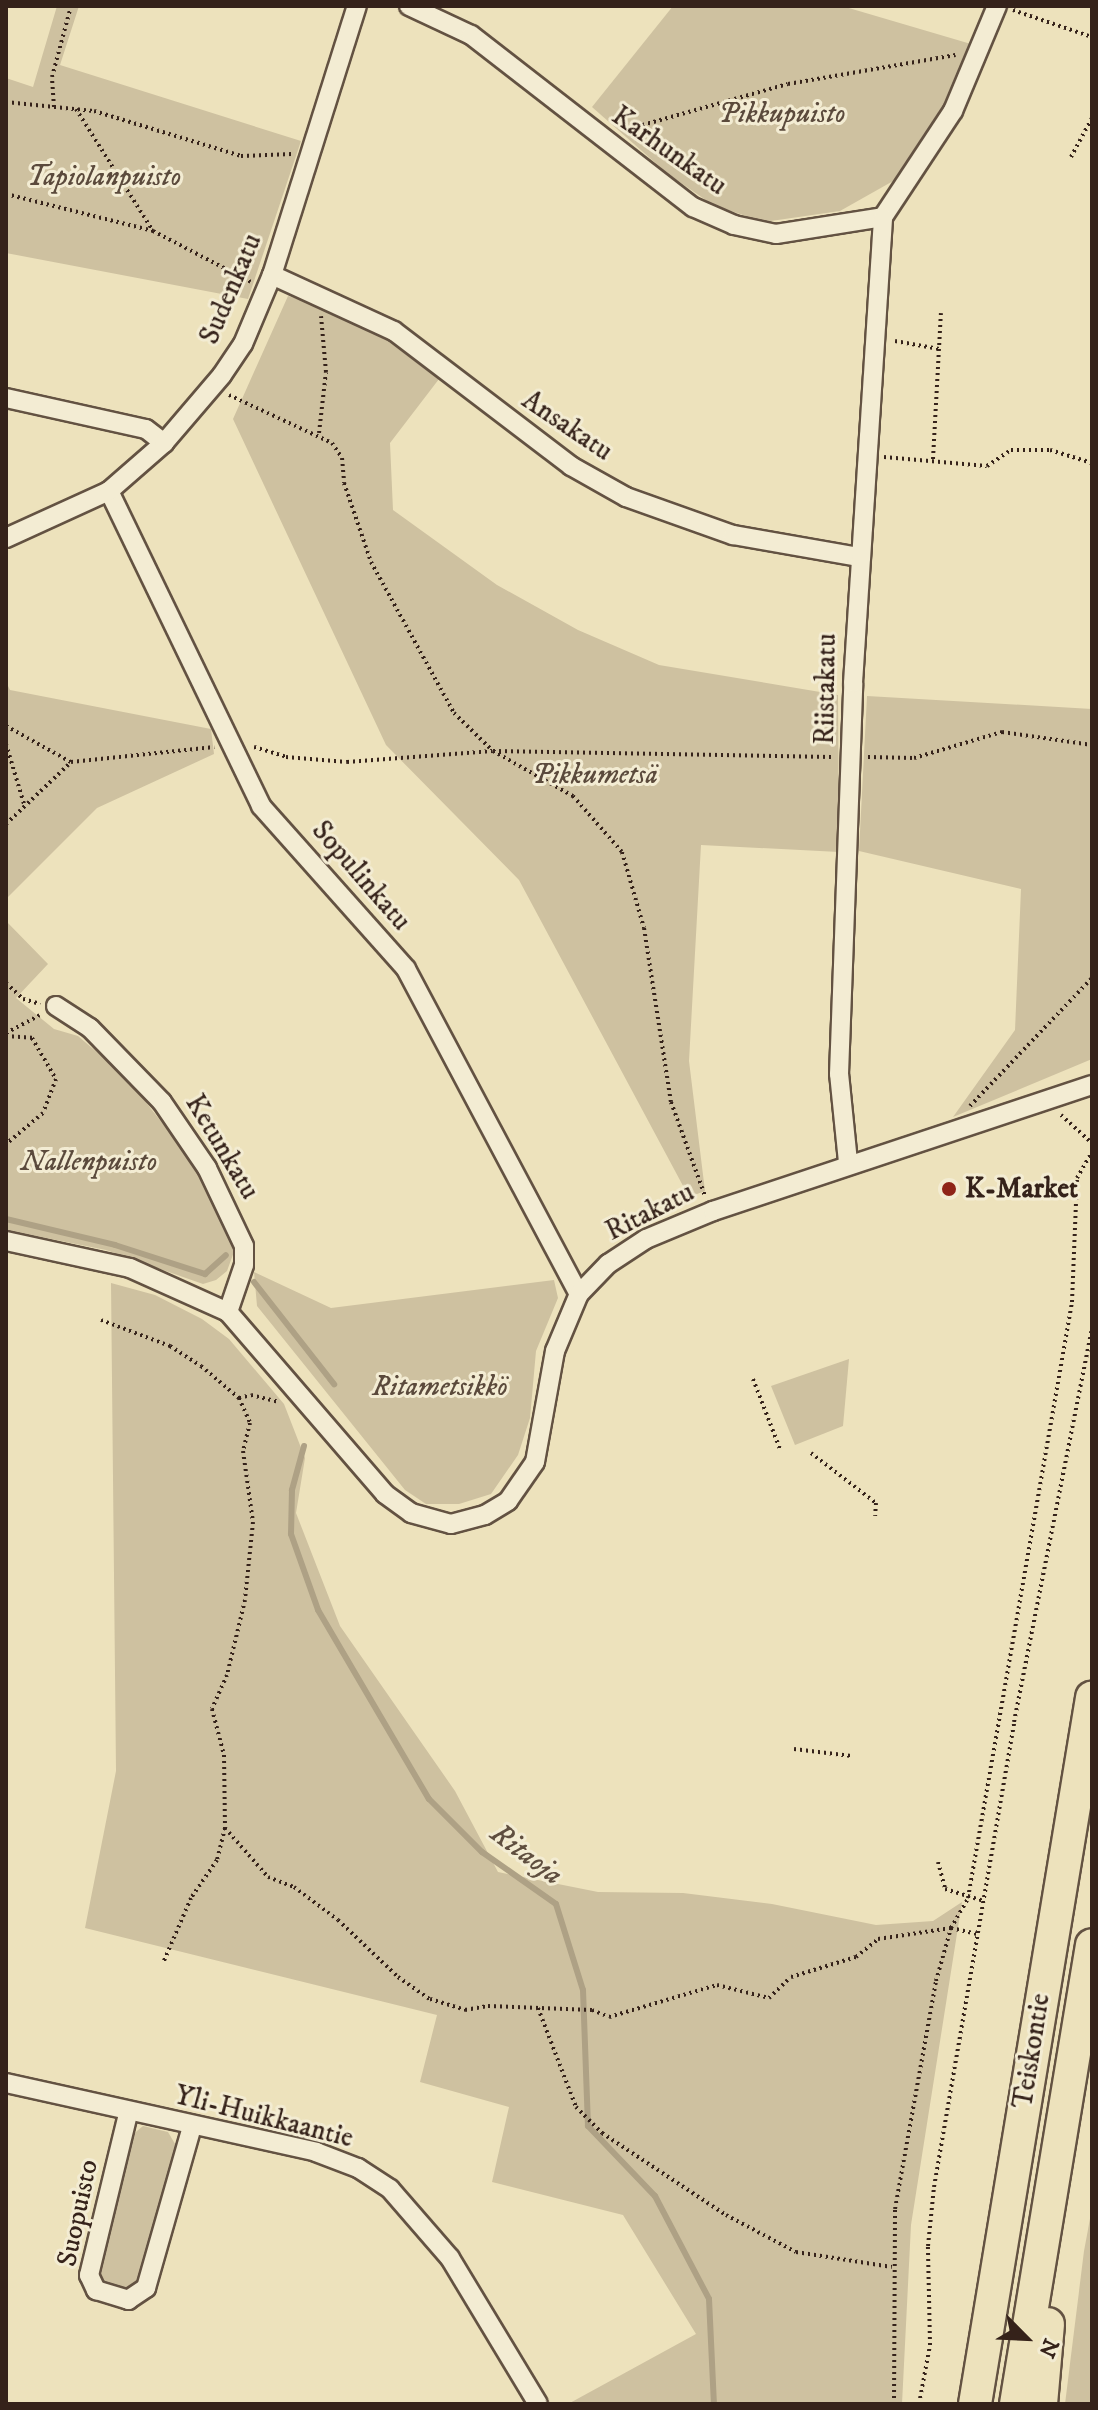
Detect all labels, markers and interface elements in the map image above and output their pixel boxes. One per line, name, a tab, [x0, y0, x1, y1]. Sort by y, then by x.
park label: Pikkupuisto	[719, 97, 845, 131]
street label: Karhunkatu	[605, 99, 733, 203]
park label: Tapiolanpuisto	[27, 160, 181, 194]
street label: Sudenkatu	[193, 229, 269, 349]
street label: Ansakatu	[515, 384, 619, 468]
street label: Riistakatu	[808, 633, 844, 745]
park label: Pikkumetsä	[532, 758, 658, 792]
street label: Sopulinkatu	[304, 814, 418, 938]
street label: Ketunkatu	[178, 1088, 266, 1206]
park label: Nallenpuisto	[21, 1145, 157, 1179]
place label: K-Market	[965, 1172, 1078, 1206]
street label: Ritakatu	[600, 1175, 700, 1249]
marker: K-Market	[940, 1180, 958, 1198]
park label: Ritametsikkö	[372, 1370, 508, 1404]
water label: Ritaoja	[483, 1816, 569, 1894]
street label: Teiskontie	[1006, 1991, 1058, 2111]
street label: Yli-Huikkaantie	[171, 2079, 357, 2155]
street label: Suopuisto	[50, 2156, 106, 2270]
north arrow	[986, 2298, 1066, 2378]
text: N	[1032, 2334, 1064, 2362]

